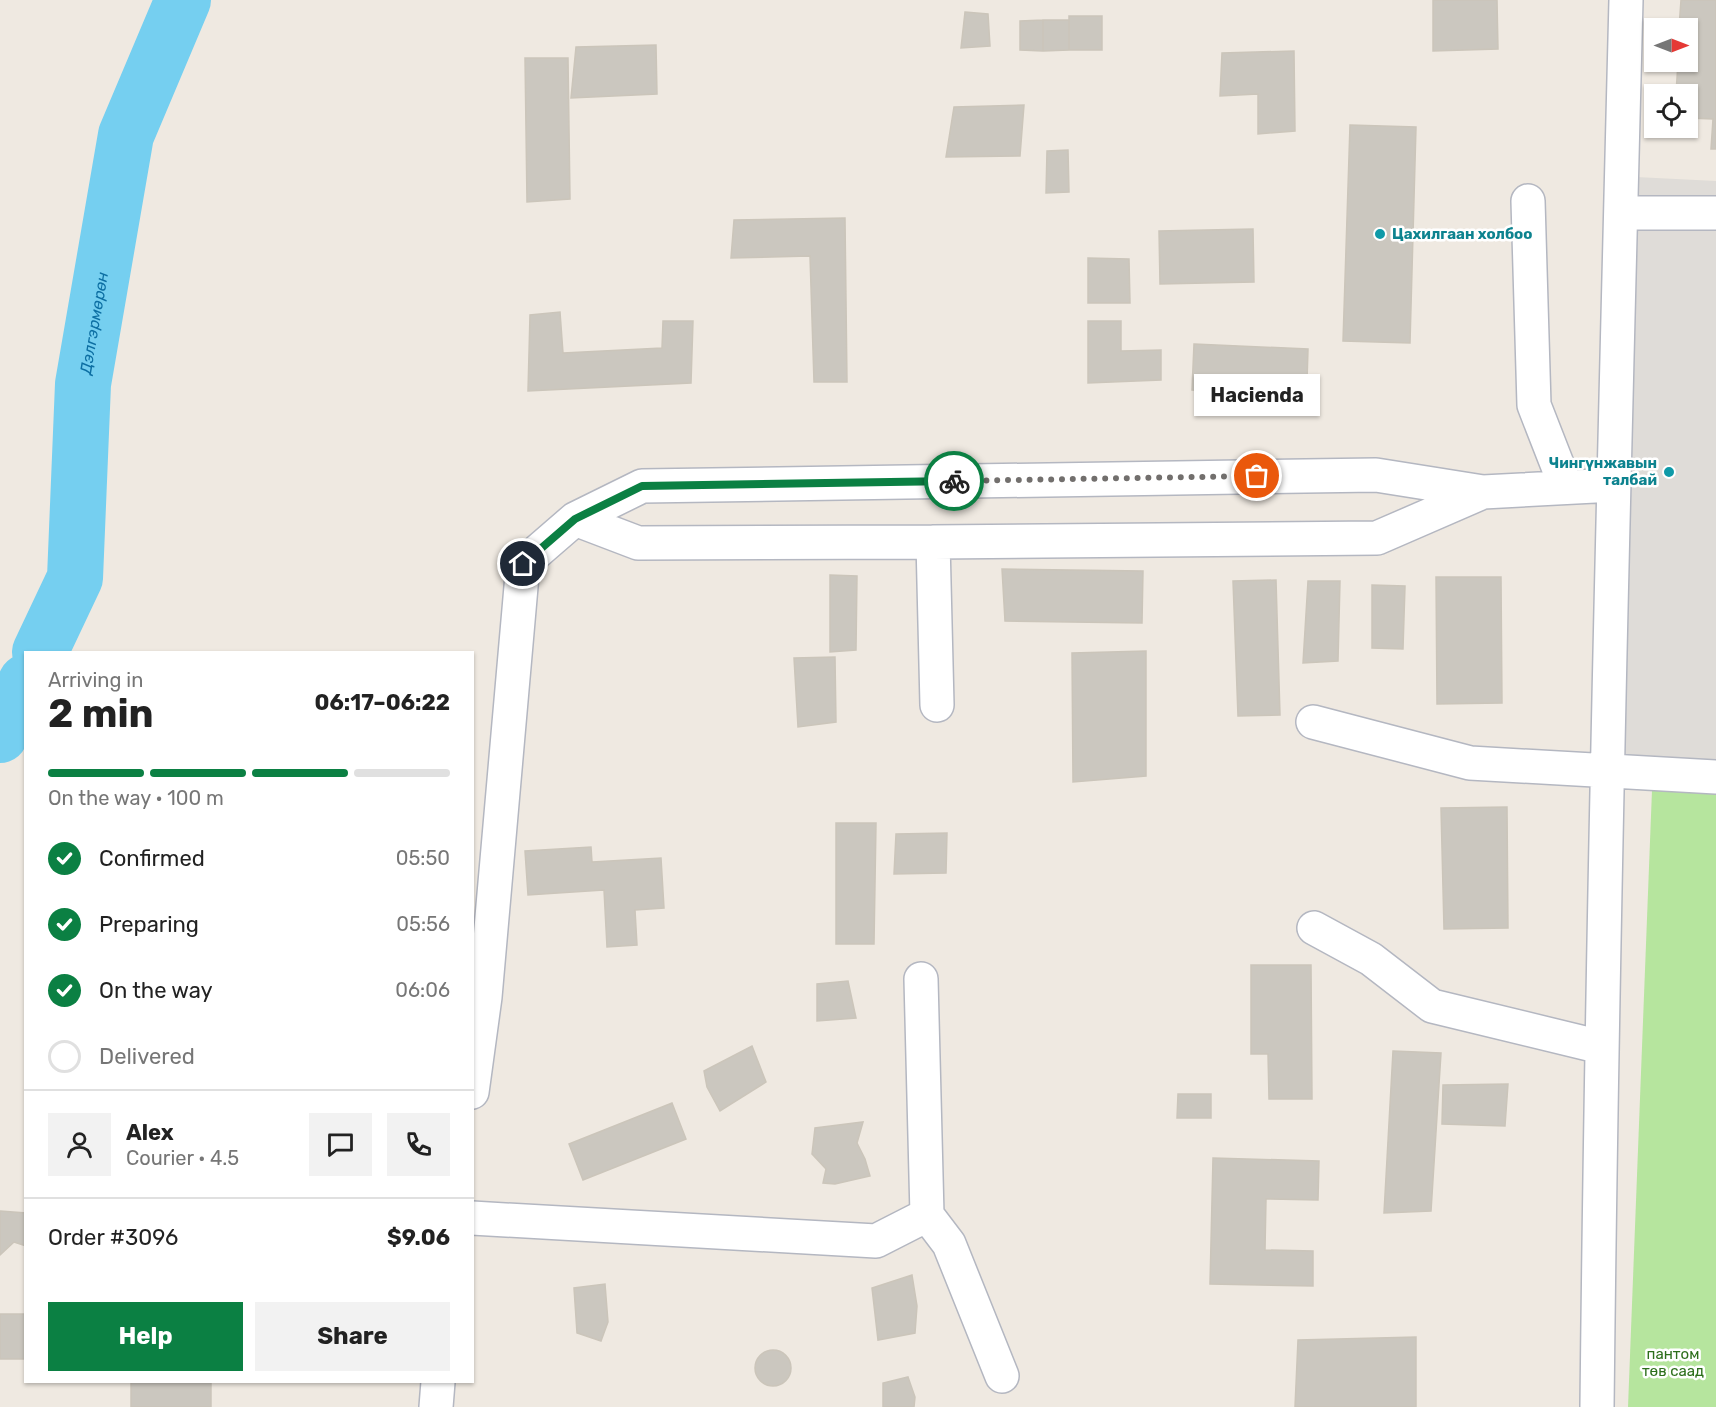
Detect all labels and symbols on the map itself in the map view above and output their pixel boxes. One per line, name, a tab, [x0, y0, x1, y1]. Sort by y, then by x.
north arrow	[1644, 18, 1698, 72]
place label: Цахилгаан холбоо	[1392, 225, 1532, 243]
marker: Цахилгаан холбоо	[1373, 227, 1387, 241]
water label: Дэлгэрмөрөн	[76, 270, 112, 378]
callout: Hacienda	[1194, 374, 1320, 416]
pin	[1231, 450, 1282, 501]
courier	[924, 451, 984, 511]
place label: Чингүнжавын талбай	[1549, 454, 1657, 489]
marker: Чингүнжавын талбай	[1662, 465, 1676, 479]
pin	[497, 538, 548, 589]
park label: пантом төв саад	[1642, 1345, 1704, 1380]

